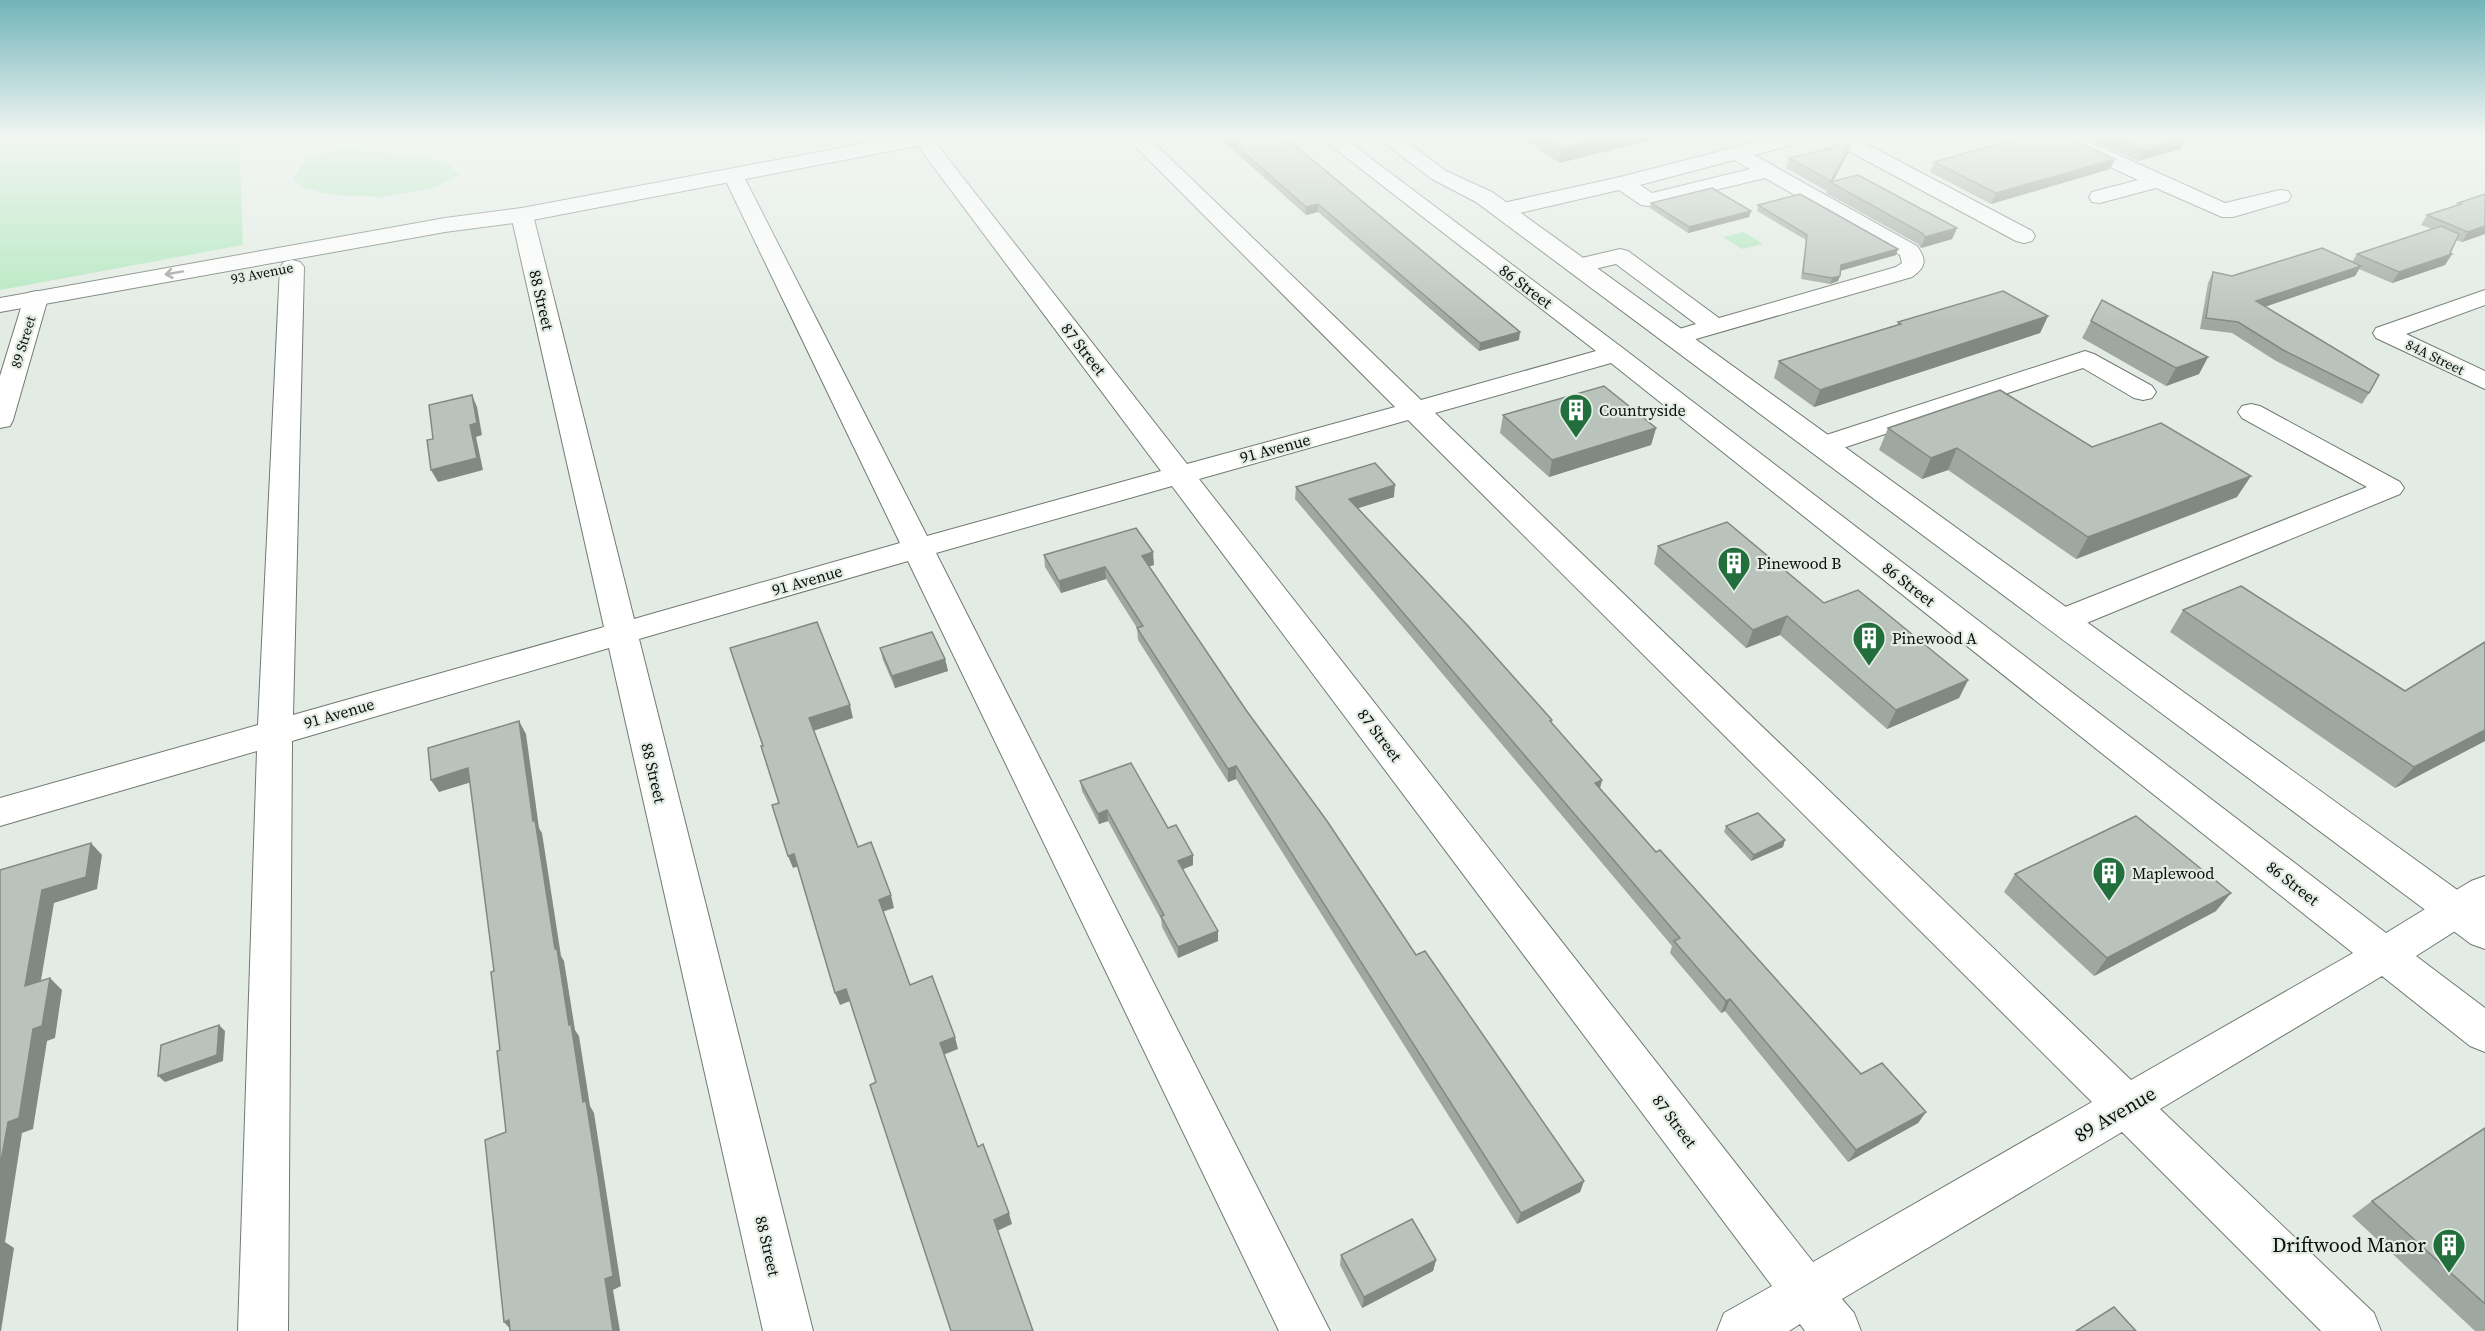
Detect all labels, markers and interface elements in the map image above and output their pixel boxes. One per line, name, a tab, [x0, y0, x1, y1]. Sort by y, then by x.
street label: 93 Avenue	[229, 257, 295, 289]
street label: 86 Street	[1495, 259, 1558, 314]
one-way arrow	[165, 268, 185, 279]
street label: 88 Street	[524, 268, 560, 333]
street label: 89 Street	[6, 313, 41, 370]
street label: 87 Street	[1057, 318, 1112, 380]
street label: 84A Street	[2402, 334, 2468, 380]
building icon: Countryside	[1558, 392, 1594, 439]
place label: Countryside	[1599, 399, 1686, 421]
street label: 91 Avenue	[1237, 428, 1313, 468]
building icon: Pinewood B	[1716, 545, 1752, 592]
place label: Pinewood B	[1757, 552, 1841, 574]
street label: 86 Street	[1878, 557, 1940, 612]
street label: 91 Avenue	[769, 559, 845, 601]
building icon: Pinewood A	[1851, 620, 1887, 667]
place label: Pinewood A	[1892, 627, 1977, 649]
street label: 91 Avenue	[301, 692, 377, 734]
street label: 87 Street	[1353, 704, 1408, 767]
street label: 88 Street	[636, 741, 672, 806]
building icon: Maplewood	[2091, 855, 2127, 902]
street label: 86 Street	[2262, 856, 2324, 911]
place label: Maplewood	[2132, 862, 2214, 884]
street label: 89 Avenue	[2069, 1079, 2161, 1149]
street label: 87 Street	[1648, 1090, 1703, 1153]
street label: 88 Street	[750, 1214, 786, 1279]
building icon: Driftwood Manor	[2431, 1227, 2467, 1274]
place label: Driftwood Manor	[2272, 1231, 2427, 1259]

